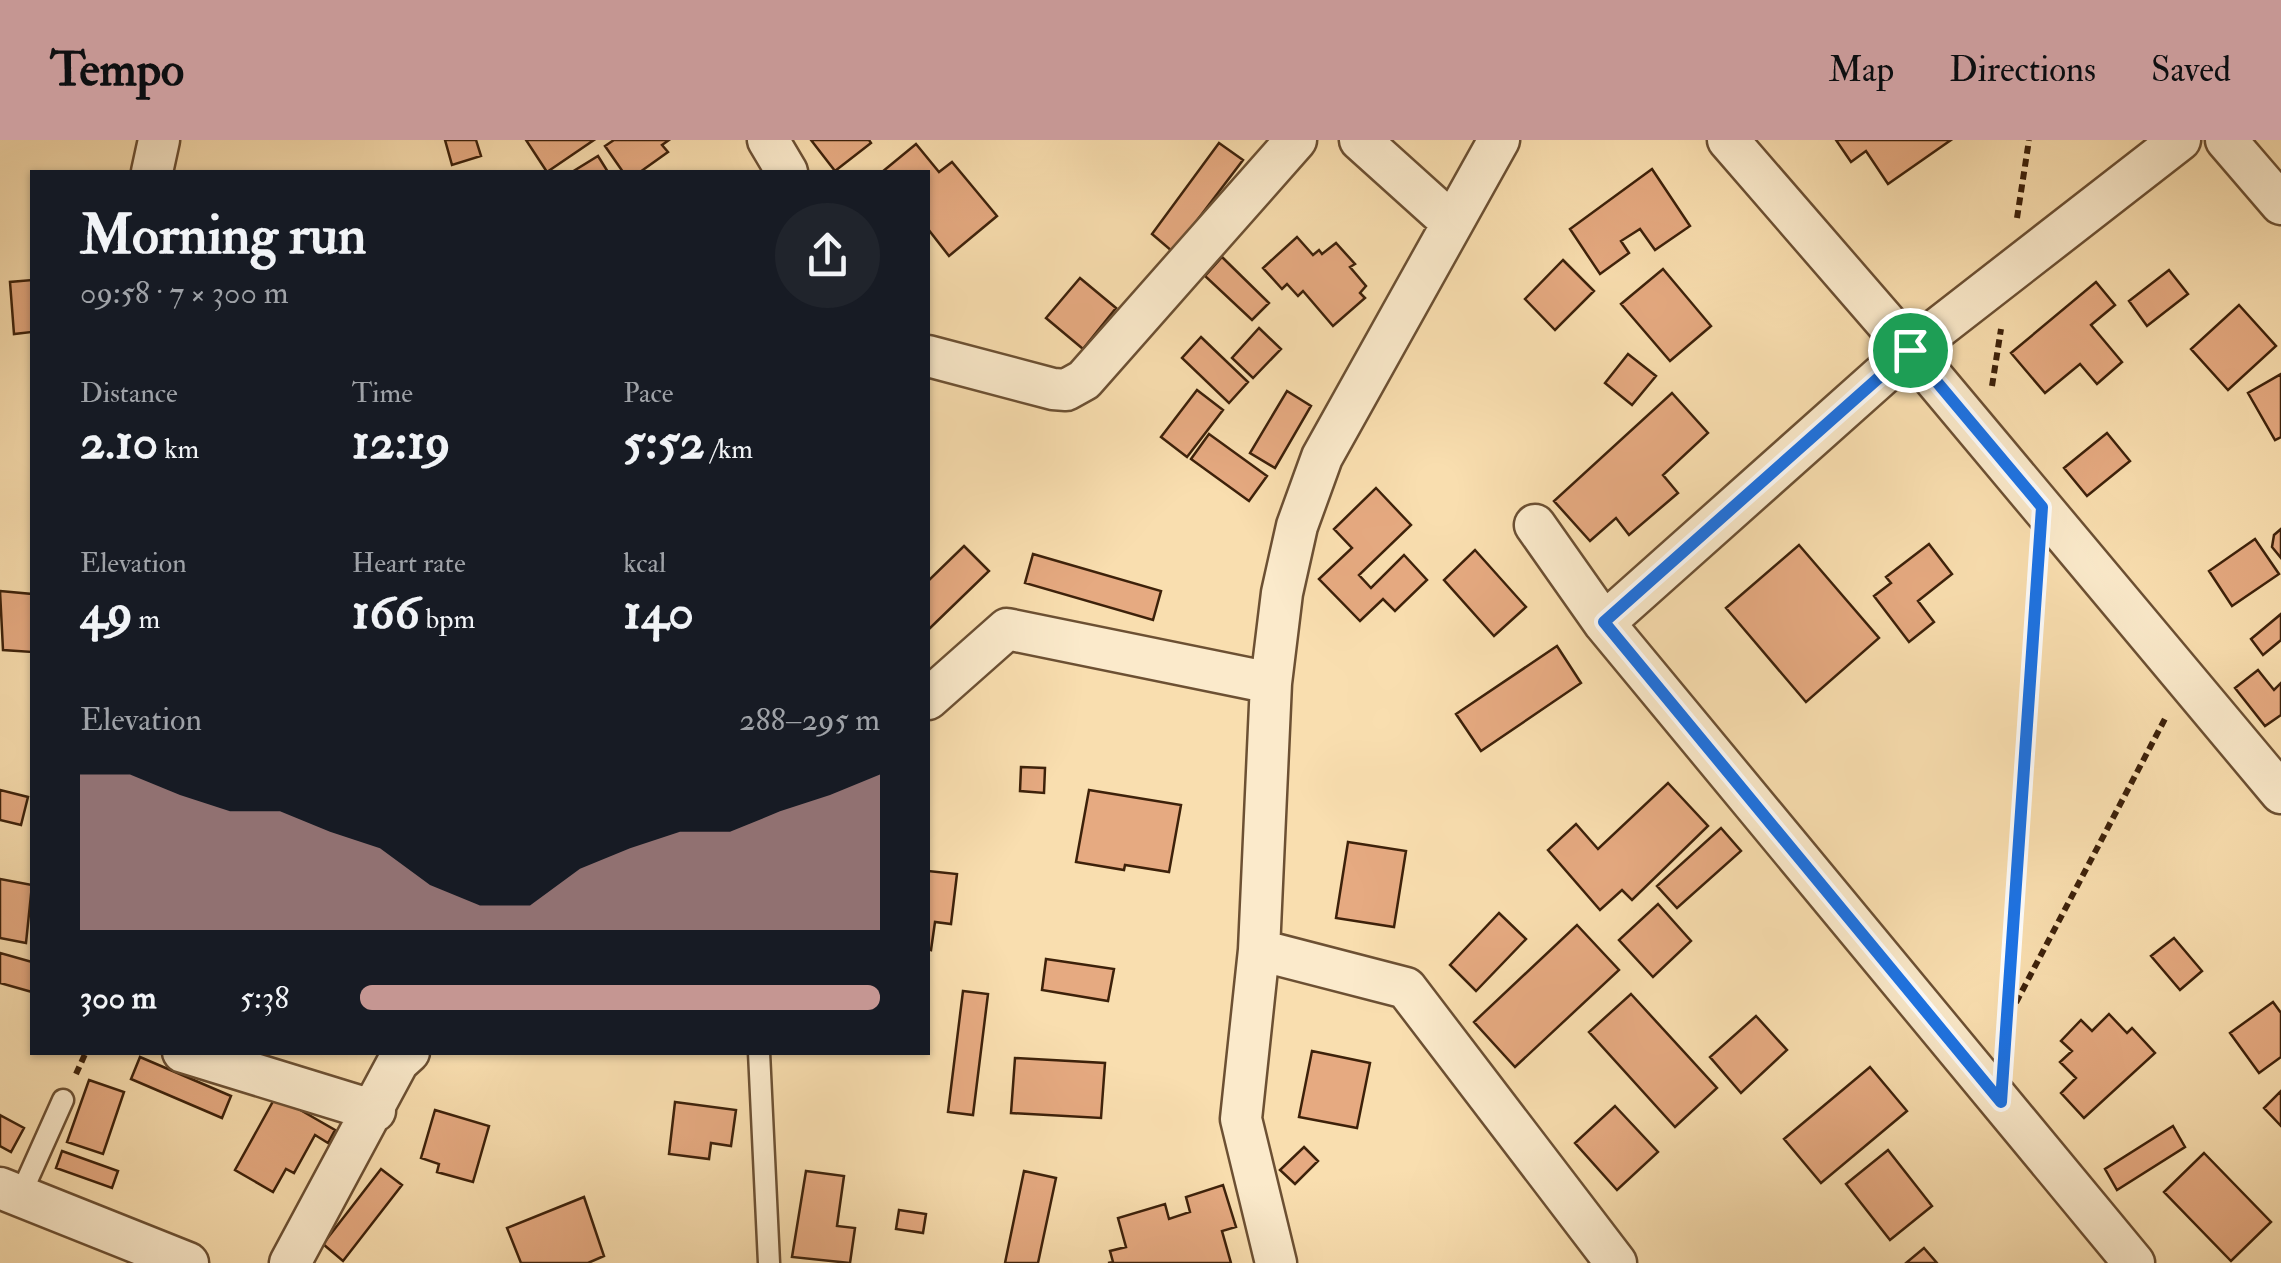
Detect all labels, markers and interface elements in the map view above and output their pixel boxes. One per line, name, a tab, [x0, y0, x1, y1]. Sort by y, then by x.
text: Tempo	[50, 40, 184, 100]
text: Map	[1828, 48, 1894, 92]
text: Directions	[1949, 48, 2096, 92]
text: Saved	[2151, 48, 2231, 92]
text: Morning run	[80, 201, 366, 270]
button: share	[775, 203, 880, 308]
text: 09:58 · 7 × 300 m	[80, 273, 288, 313]
pin	[1868, 308, 1953, 393]
icon: arrive	[1883, 323, 1938, 378]
text: Distance	[80, 376, 178, 411]
text: Time	[352, 376, 413, 411]
text: Pace	[623, 376, 674, 411]
text: 2.10	[80, 411, 158, 474]
text: 12:19	[352, 411, 450, 474]
text: 5:52	[623, 411, 705, 474]
text: km	[158, 432, 199, 467]
text: /km	[705, 432, 753, 467]
text: Elevation	[80, 546, 187, 581]
text: Heart rate	[352, 546, 466, 581]
text: kcal	[623, 546, 666, 581]
text: 49	[80, 581, 133, 644]
text: 166	[352, 581, 420, 644]
text: 140	[623, 581, 694, 644]
text: m	[133, 602, 160, 637]
text: bpm	[420, 602, 475, 637]
text: Elevation	[80, 700, 202, 740]
text: 288–295 m	[739, 700, 880, 740]
text: 300 m	[80, 978, 157, 1018]
text: 5:38	[240, 978, 289, 1018]

